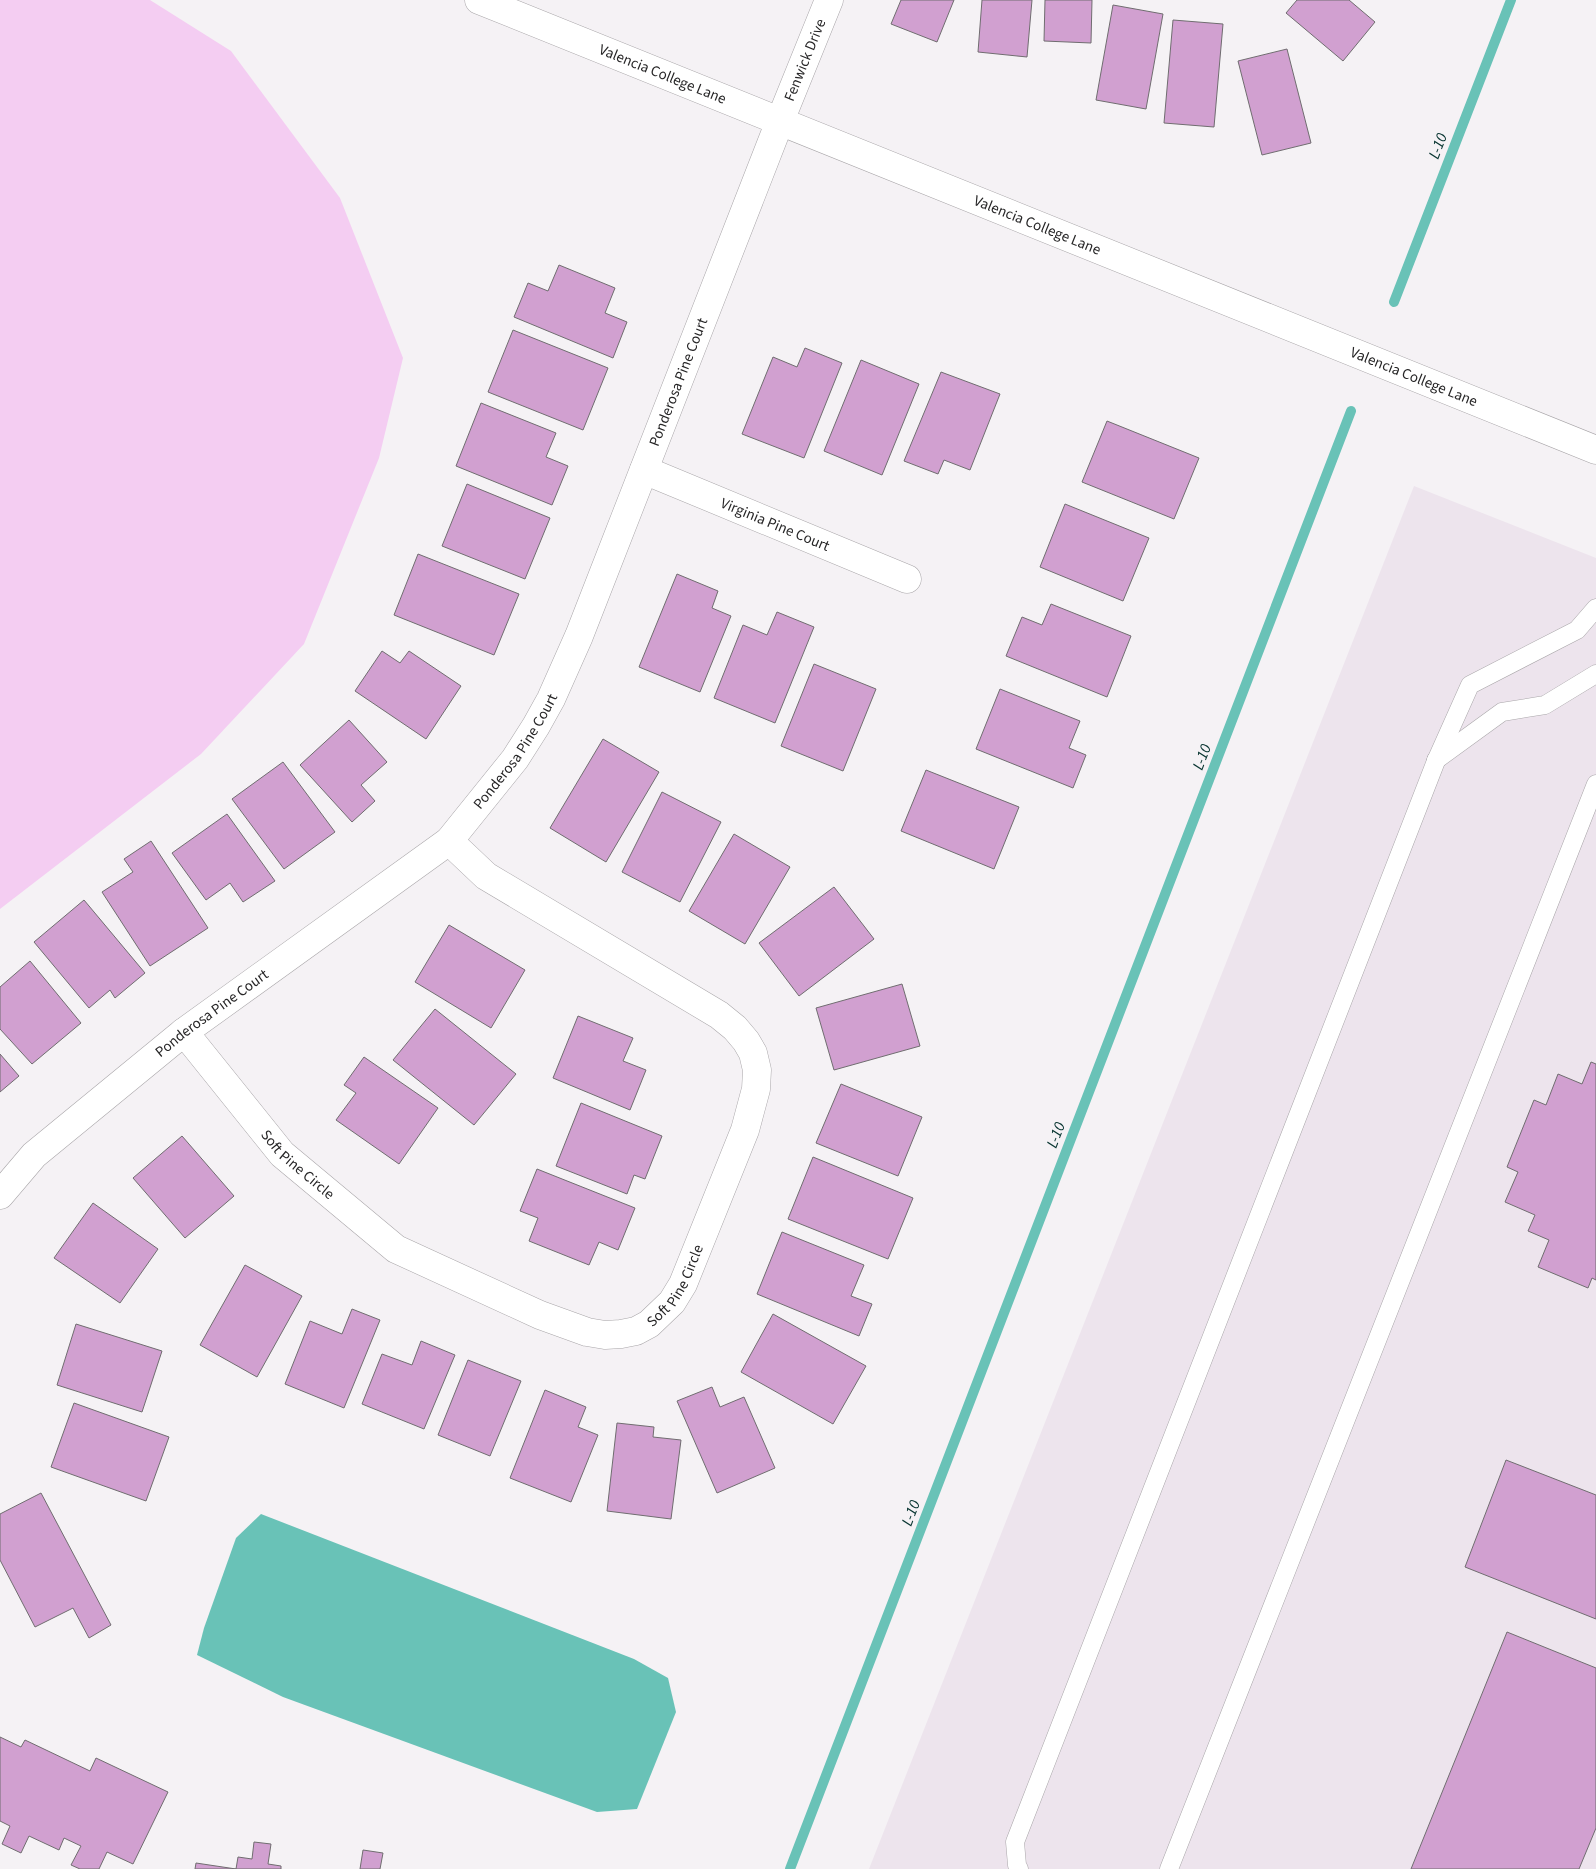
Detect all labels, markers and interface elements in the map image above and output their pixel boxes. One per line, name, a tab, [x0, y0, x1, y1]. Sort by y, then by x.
street label: Fenwick Drive	[779, 16, 831, 104]
street label: Valencia College Lane	[596, 39, 729, 109]
water label: L-10	[1423, 130, 1453, 162]
street label: Valencia College Lane	[971, 190, 1104, 260]
street label: Ponderosa Pine Court	[644, 315, 713, 449]
street label: Valencia College Lane	[1347, 342, 1481, 412]
street label: Virginia Pine Court	[717, 492, 833, 556]
street label: Ponderosa Pine Court	[468, 690, 563, 814]
water label: L-10	[1187, 741, 1217, 773]
street label: Ponderosa Pine Court	[151, 964, 273, 1062]
water label: L-10	[1041, 1119, 1071, 1151]
street label: Soft Pine Circle	[256, 1125, 339, 1204]
street label: Soft Pine Circle	[642, 1241, 708, 1331]
water label: L-10	[896, 1497, 926, 1529]

